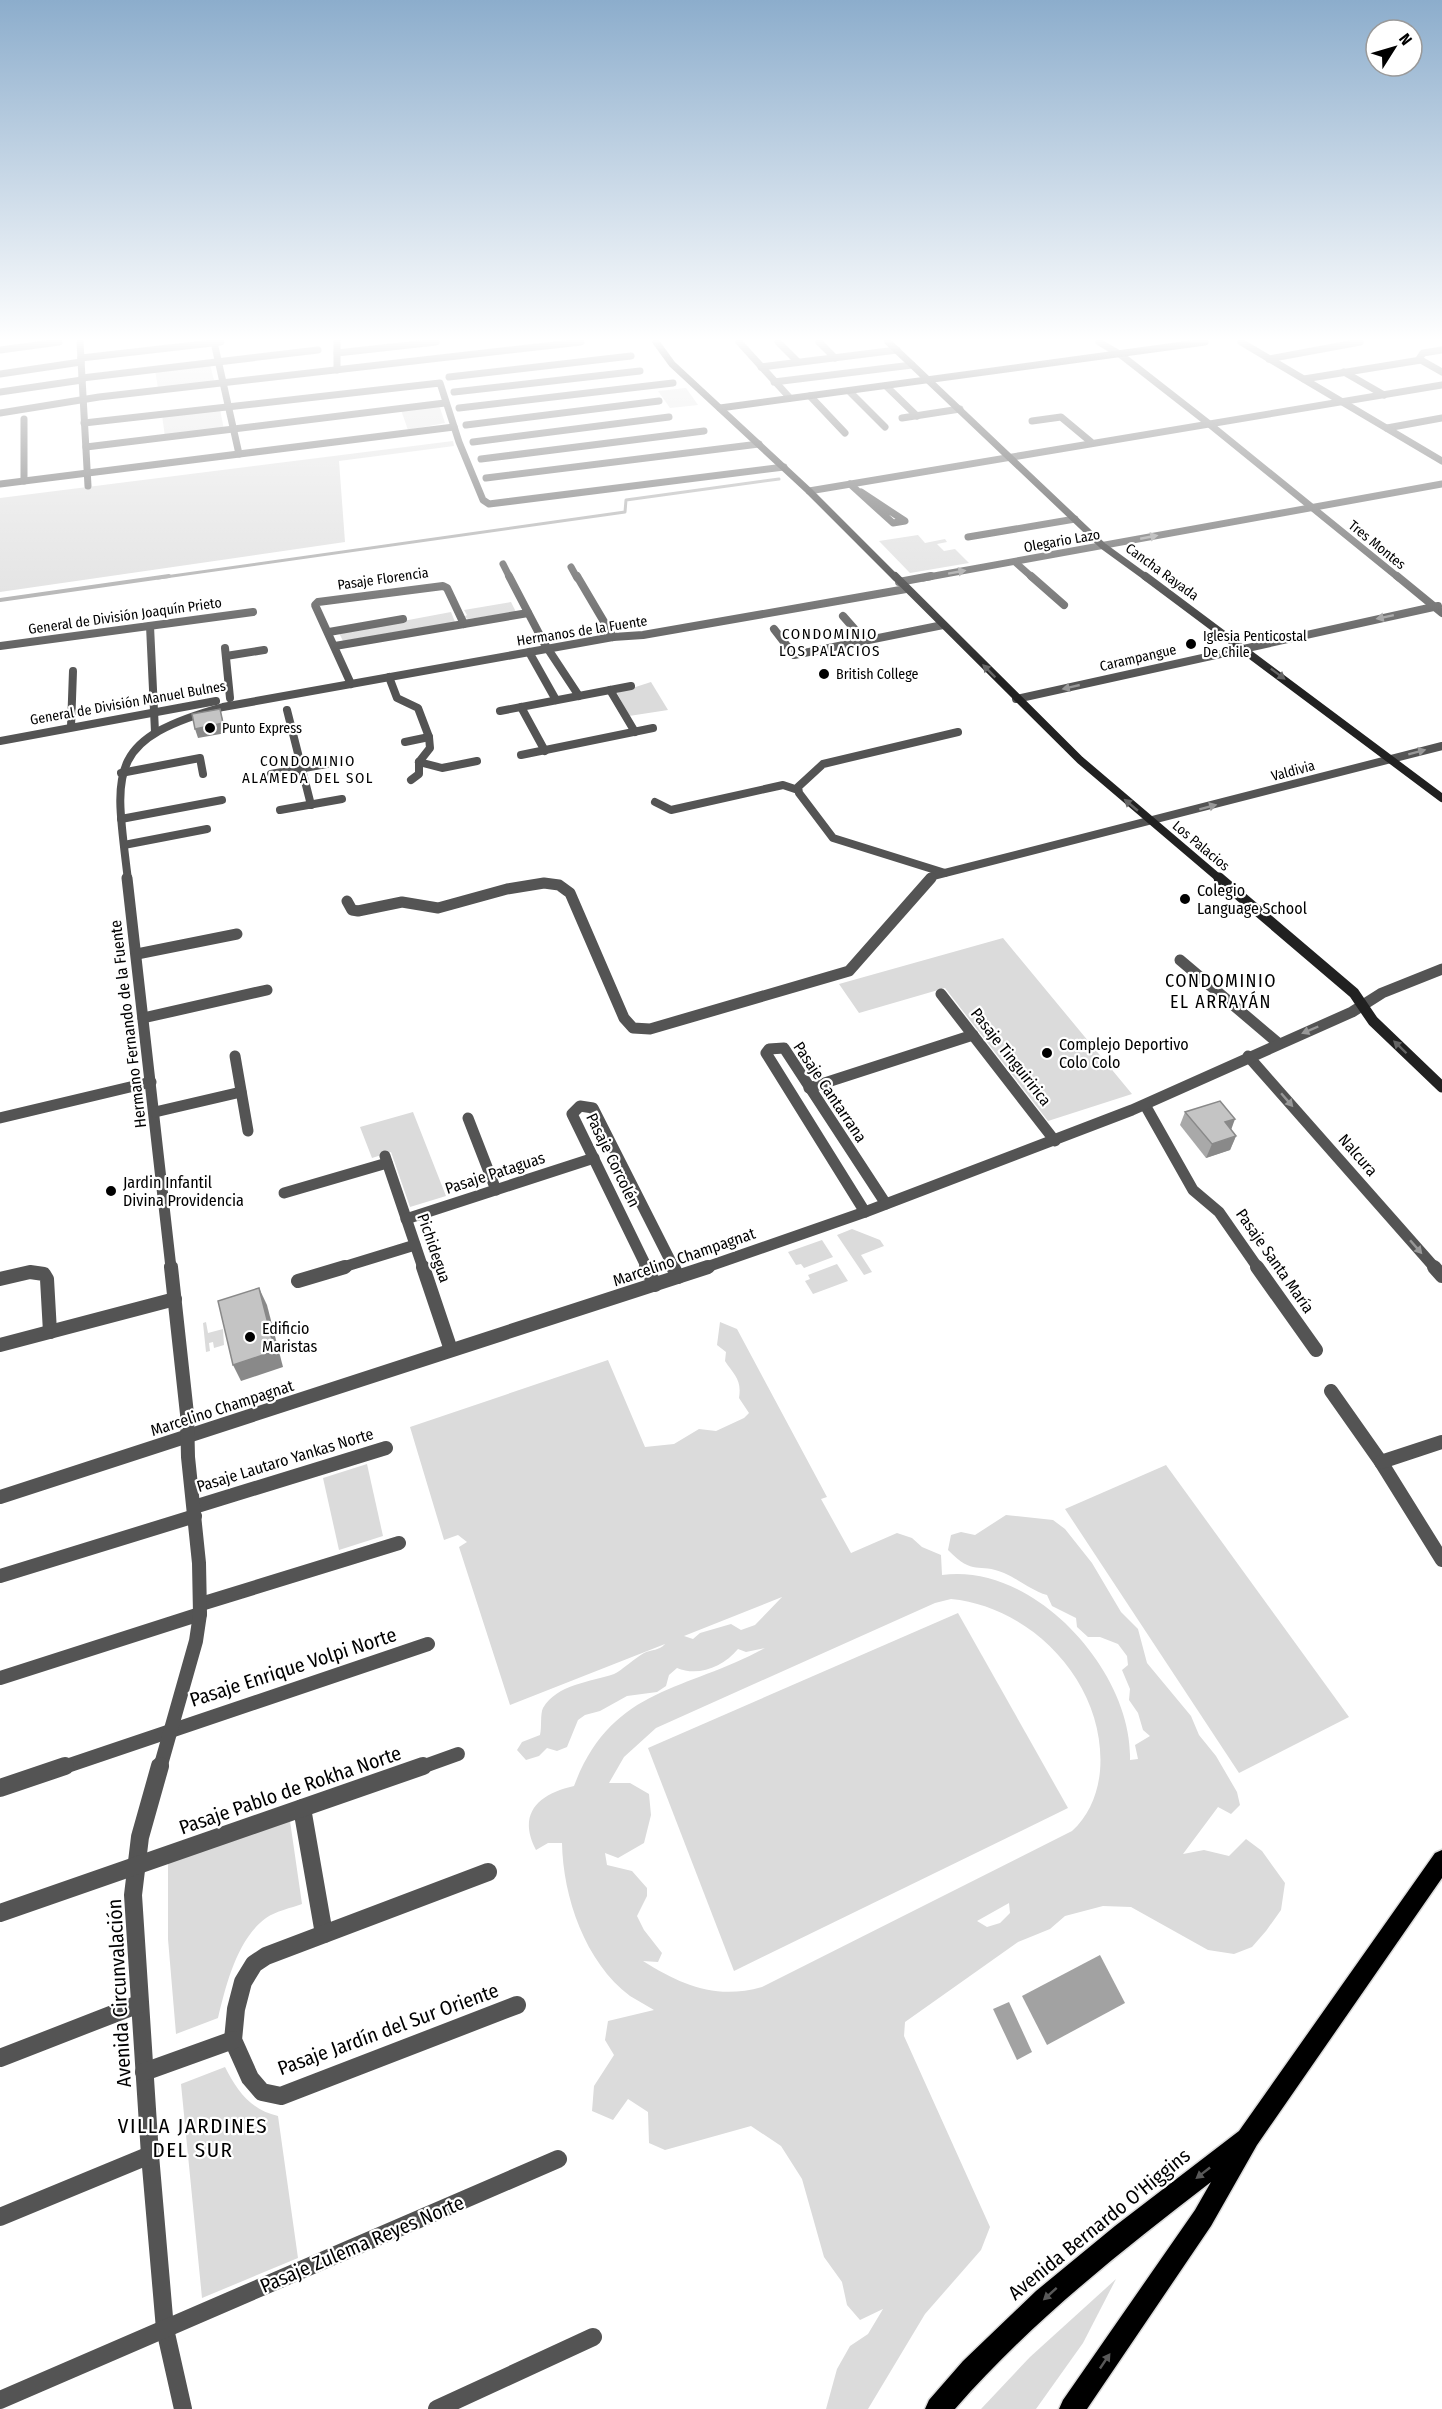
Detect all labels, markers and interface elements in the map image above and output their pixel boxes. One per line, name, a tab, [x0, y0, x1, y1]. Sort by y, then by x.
north arrow	[1364, 18, 1424, 78]
text: N	[1395, 30, 1416, 49]
street label: Tres Montes	[1345, 517, 1409, 573]
street label: Olegario Lazo	[1022, 526, 1102, 556]
one-way arrow	[1140, 532, 1159, 541]
street label: Cancha Rayada	[1122, 540, 1202, 604]
street label: Pasaje Florencia	[336, 564, 430, 594]
one-way arrow	[948, 567, 967, 576]
street label: General de División Joaquín Prieto	[27, 594, 223, 638]
street label: Hermanos de la Fuente	[516, 612, 649, 650]
one-way arrow	[1375, 613, 1394, 622]
district label: CONDOMINIO LOS PALACIOS	[779, 625, 881, 660]
place label: Iglesia Penticostal De Chile	[1203, 628, 1307, 661]
marker: Iglesia Penticostal De Chile	[1184, 637, 1198, 651]
street label: Carampangue	[1098, 641, 1178, 675]
one-way arrow	[982, 665, 996, 679]
place label: British College	[836, 666, 919, 683]
marker: British College	[817, 667, 831, 681]
one-way arrow	[1270, 668, 1286, 680]
street label: General de División Manuel Bulnes	[29, 677, 227, 729]
one-way arrow	[1062, 682, 1081, 692]
place label: Punto Express	[222, 720, 302, 737]
marker: Punto Express	[203, 721, 217, 735]
one-way arrow	[1408, 747, 1426, 757]
district label: CONDOMINIO ALAMEDA DEL SOL	[242, 752, 374, 787]
street label: Valdivia	[1269, 757, 1317, 785]
one-way arrow	[1123, 798, 1139, 811]
one-way arrow	[1199, 801, 1217, 811]
street label: Los Palacios	[1169, 817, 1233, 875]
place label: Colegio Language School	[1197, 881, 1307, 918]
marker: Colegio Language School	[1178, 892, 1192, 906]
street label: Hermano Fernando de la Fuente	[106, 919, 150, 1129]
district label: CONDOMINIO EL ARRAYÁN	[1165, 970, 1277, 1013]
street label: Pasaje Tinguiririca	[967, 1004, 1055, 1110]
one-way arrow	[1300, 1025, 1318, 1035]
place label: Complejo Deportivo Colo Colo	[1059, 1035, 1189, 1072]
street label: Pasaje Cantarrana	[789, 1038, 871, 1146]
one-way arrow	[1393, 1040, 1407, 1054]
marker: Complejo Deportivo Colo Colo	[1040, 1046, 1054, 1060]
one-way arrow	[1280, 1092, 1293, 1107]
street label: Pasaje Corcolén	[582, 1110, 644, 1210]
street label: Nalcura	[1335, 1130, 1382, 1180]
street label: Pasaje Pataguas	[443, 1148, 547, 1198]
place label: Jardin Infantil Divina Providencia	[123, 1173, 244, 1210]
marker: Jardin Infantil Divina Providencia	[104, 1184, 118, 1198]
street label: Pasaje Santa María	[1232, 1205, 1318, 1317]
street label: Pichidegua	[413, 1211, 455, 1285]
street label: Marcelino Champagnat	[610, 1223, 758, 1290]
one-way arrow	[1409, 1239, 1423, 1254]
place label: Edificio Maristas	[262, 1319, 318, 1356]
marker: Edificio Maristas	[243, 1330, 257, 1344]
street label: Marcelino Champagnat	[148, 1376, 297, 1440]
street label: Pasaje Lautaro Yankas Norte	[194, 1424, 376, 1496]
street label: Pasaje Enrique Volpi Norte	[187, 1622, 399, 1712]
street label: Pasaje Pablo de Rokha Norte	[176, 1741, 404, 1839]
street label: Avenida Circunvalación	[102, 1898, 136, 2088]
street label: Pasaje Jardín del Sur Oriente	[274, 1978, 502, 2080]
district label: VILLA JARDINES DEL SUR	[118, 2113, 268, 2163]
street label: Avenida Bernardo O'Higgins	[1003, 2143, 1195, 2305]
one-way arrow	[1195, 2167, 1210, 2179]
street label: Pasaje Zulema Reyes Norte	[256, 2190, 468, 2298]
one-way arrow	[1042, 2287, 1057, 2301]
one-way arrow	[1099, 2353, 1111, 2369]

